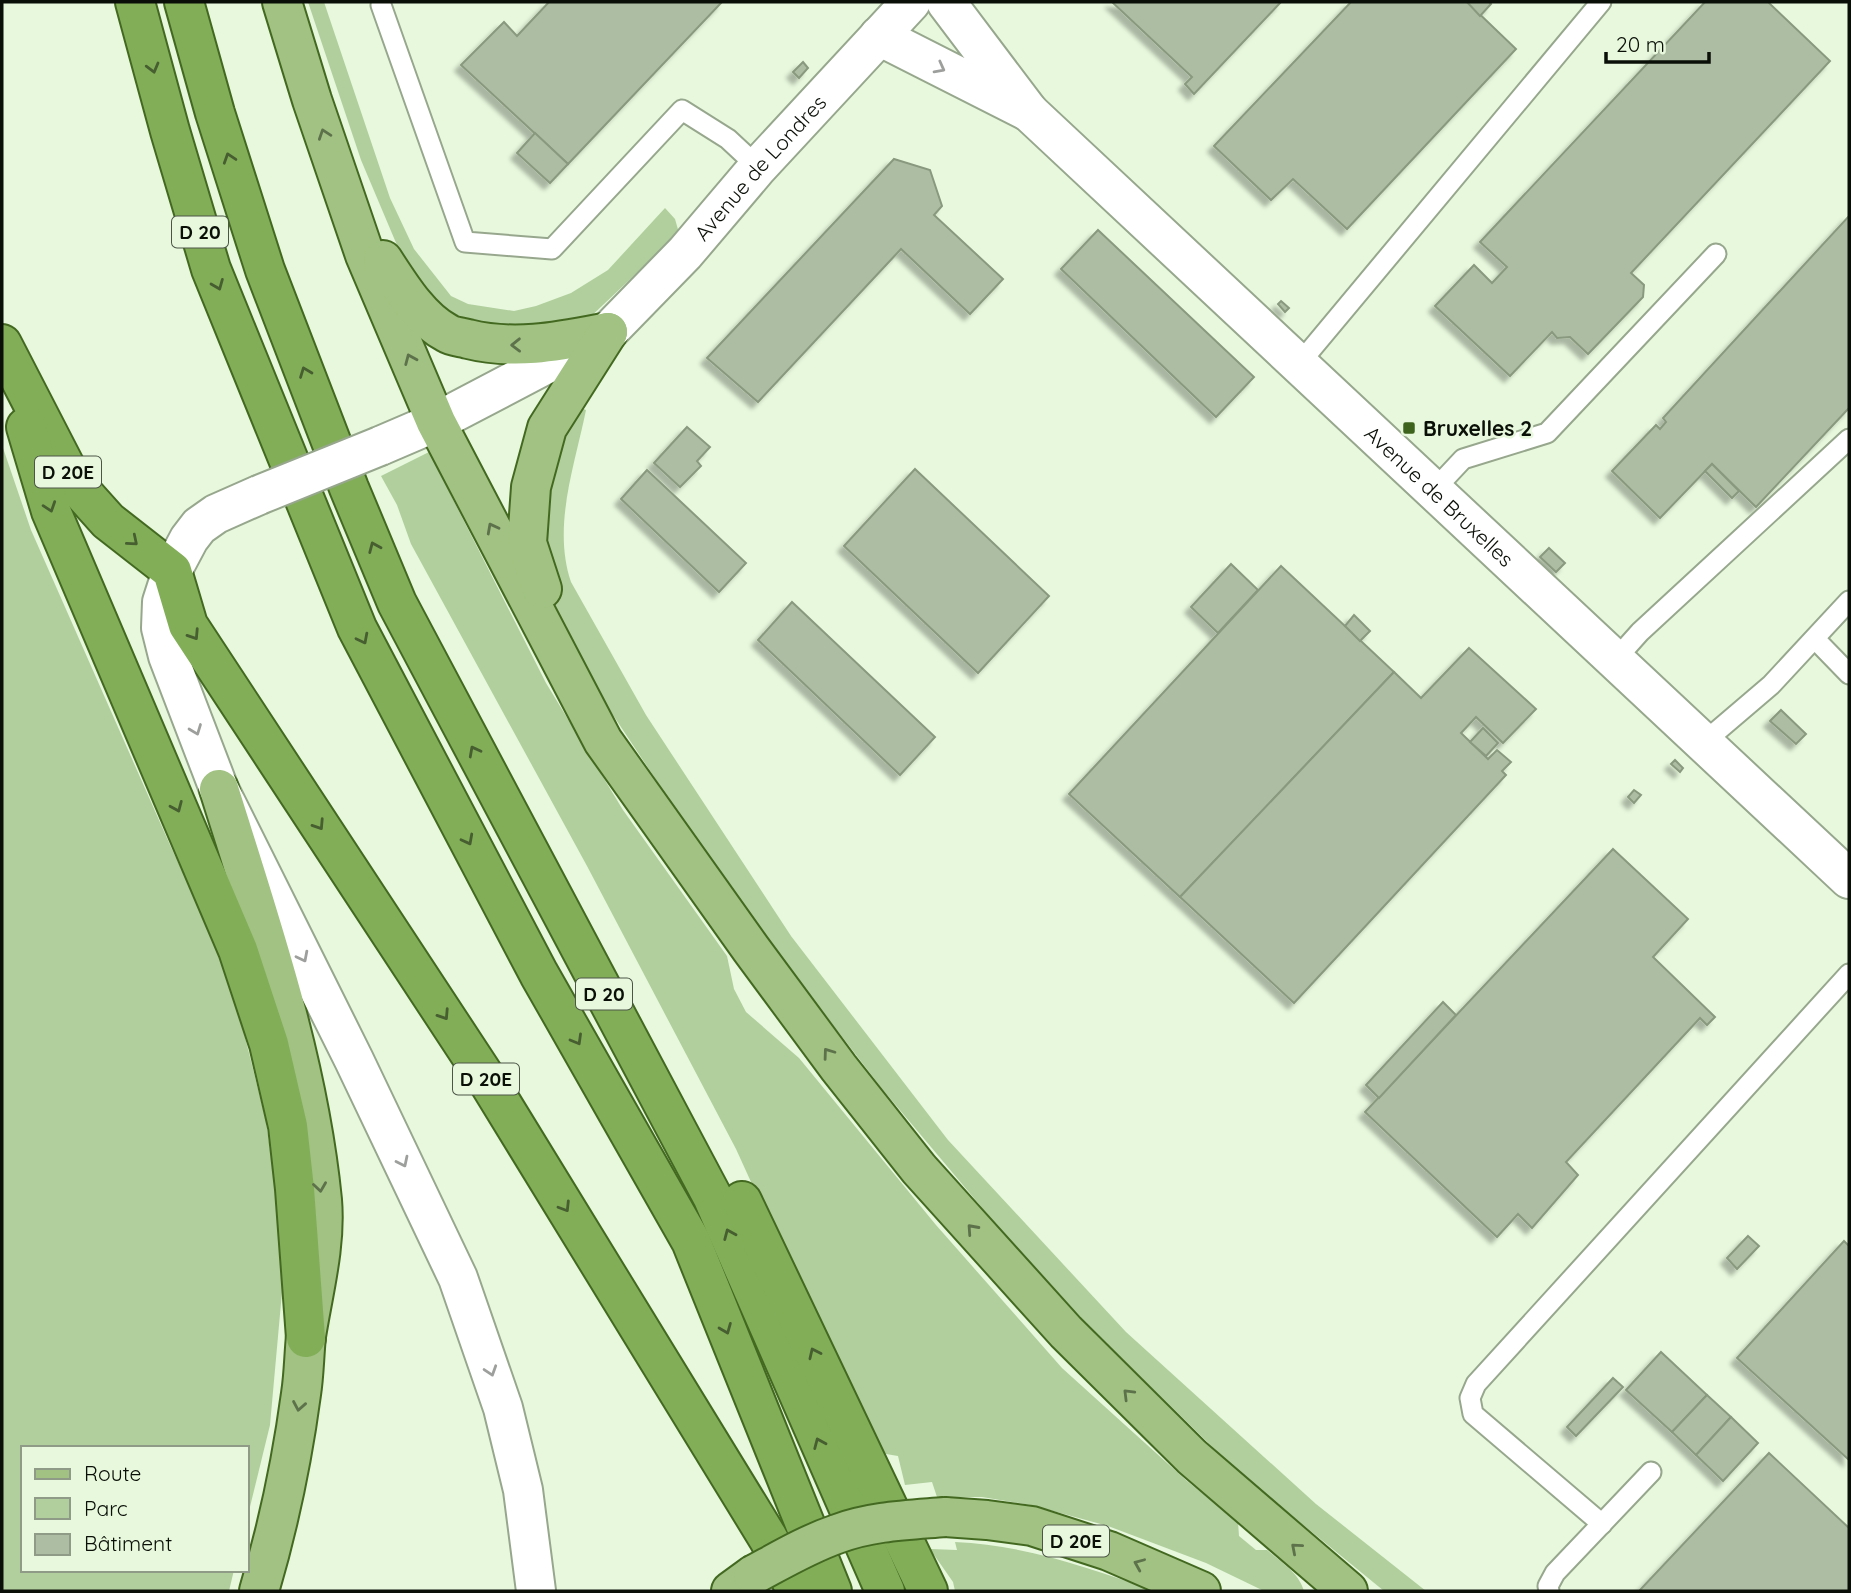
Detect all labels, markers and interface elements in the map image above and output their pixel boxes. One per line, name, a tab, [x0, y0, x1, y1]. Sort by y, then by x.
scale bar	[1606, 21, 1709, 65]
text: 20 m	[1616, 31, 1665, 57]
one-way arrow	[933, 59, 945, 73]
one-way arrow	[145, 61, 159, 73]
street label: Avenue de Londres	[688, 89, 831, 246]
one-way arrow	[318, 129, 332, 141]
one-way arrow	[223, 152, 238, 164]
road number: D 20	[172, 216, 228, 248]
one-way arrow	[210, 279, 224, 291]
one-way arrow	[511, 337, 521, 353]
one-way arrow	[404, 354, 418, 366]
one-way arrow	[299, 367, 313, 379]
place label: Bruxelles 2	[1423, 415, 1532, 441]
street label: Avenue de Bruxelles	[1359, 420, 1519, 572]
marker: Bruxelles 2	[1401, 420, 1417, 436]
road number: D 20E	[35, 457, 101, 488]
one-way arrow	[42, 501, 56, 513]
one-way arrow	[487, 523, 500, 535]
one-way arrow	[125, 533, 138, 546]
one-way arrow	[368, 542, 382, 554]
one-way arrow	[186, 627, 199, 640]
one-way arrow	[354, 632, 368, 644]
one-way arrow	[187, 723, 201, 735]
one-way arrow	[469, 746, 483, 758]
one-way arrow	[169, 800, 183, 812]
one-way arrow	[311, 817, 323, 830]
one-way arrow	[460, 833, 473, 846]
one-way arrow	[294, 950, 308, 962]
road number: D 20	[576, 978, 632, 1010]
one-way arrow	[435, 1007, 448, 1020]
one-way arrow	[569, 1033, 582, 1045]
one-way arrow	[824, 1048, 836, 1061]
road number: D 20E	[453, 1064, 519, 1094]
one-way arrow	[395, 1155, 409, 1167]
one-way arrow	[312, 1181, 327, 1193]
one-way arrow	[556, 1200, 569, 1213]
one-way arrow	[968, 1224, 981, 1237]
one-way arrow	[723, 1229, 737, 1241]
one-way arrow	[718, 1322, 732, 1334]
one-way arrow	[808, 1348, 822, 1360]
one-way arrow	[483, 1365, 497, 1377]
one-way arrow	[1124, 1389, 1137, 1402]
one-way arrow	[292, 1400, 307, 1412]
one-way arrow	[814, 1437, 828, 1449]
legend	[21, 1446, 248, 1572]
text: Route	[84, 1460, 141, 1486]
text: Parc	[84, 1495, 128, 1521]
road number: D 20E	[1043, 1526, 1109, 1556]
text: Bâtiment	[84, 1530, 172, 1556]
one-way arrow	[1291, 1544, 1304, 1556]
one-way arrow	[1133, 1558, 1146, 1572]

